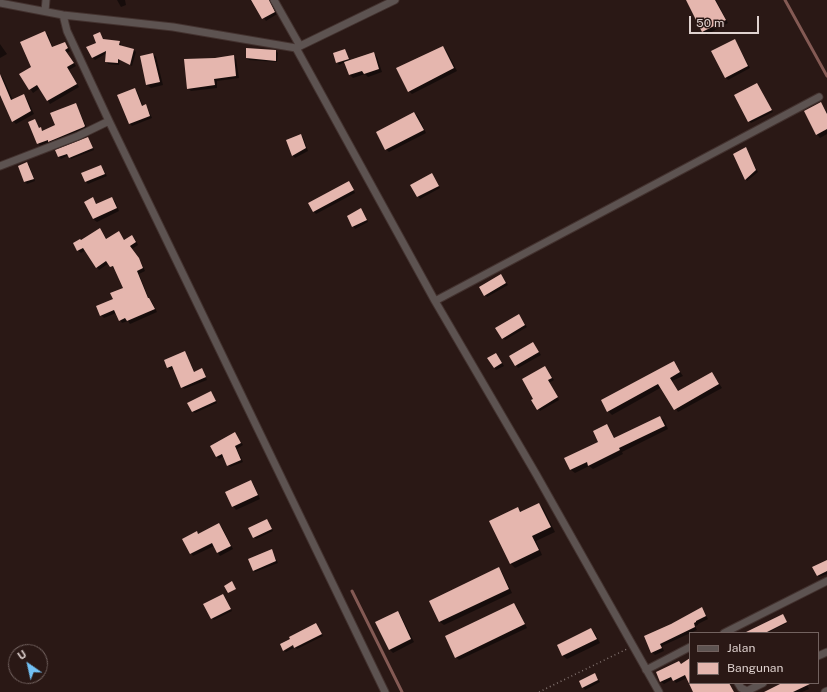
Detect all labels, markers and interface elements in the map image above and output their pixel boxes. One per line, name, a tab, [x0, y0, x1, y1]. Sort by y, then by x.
scale bar	[691, 8, 761, 34]
text: 50 m	[696, 16, 724, 30]
legend	[689, 632, 819, 684]
text: Jalan	[727, 641, 755, 655]
north arrow	[8, 644, 48, 684]
text: U	[15, 648, 29, 662]
text: Bangunan	[727, 661, 783, 675]

